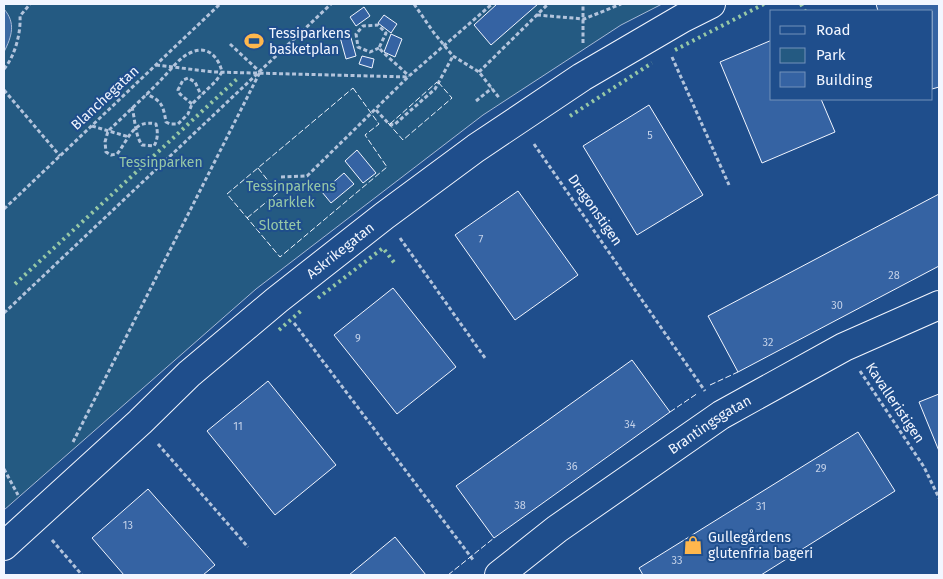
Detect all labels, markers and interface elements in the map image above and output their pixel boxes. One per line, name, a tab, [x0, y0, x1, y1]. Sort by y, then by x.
legend	[770, 10, 933, 100]
text: Road	[816, 21, 851, 39]
place label: Tessiparkens basketplan	[269, 25, 351, 58]
sports icon: Tessiparkens basketplan	[243, 30, 265, 52]
text: Park	[816, 46, 846, 64]
street label: Blanchegatan	[68, 62, 142, 134]
text: Building	[816, 71, 872, 89]
house number: 5	[647, 129, 653, 142]
park label: Tessinparken	[119, 154, 203, 171]
street label: Dragonstigen	[564, 171, 626, 249]
park label: Tessinparkens parklek	[246, 178, 336, 211]
park label: Slottet	[259, 217, 302, 234]
street label: Askrikegatan	[303, 219, 377, 282]
house number: 7	[479, 233, 484, 246]
house number: 28	[888, 269, 900, 282]
house number: 30	[831, 299, 843, 312]
house number: 9	[355, 332, 361, 345]
house number: 32	[763, 336, 773, 349]
street label: Kavalleristigen	[862, 360, 928, 446]
street label: Brantingsgatan	[665, 392, 754, 458]
house number: 34	[624, 418, 636, 431]
house number: 11	[233, 420, 243, 433]
house number: 36	[566, 460, 578, 473]
house number: 29	[815, 462, 827, 475]
house number: 38	[514, 499, 526, 512]
house number: 31	[756, 500, 766, 513]
house number: 13	[123, 519, 133, 532]
place label: Gullegårdens glutenfria bageri	[708, 529, 813, 562]
shop icon: Gullegårdens glutenfria bageri	[682, 534, 704, 556]
house number: 33	[672, 554, 682, 567]

